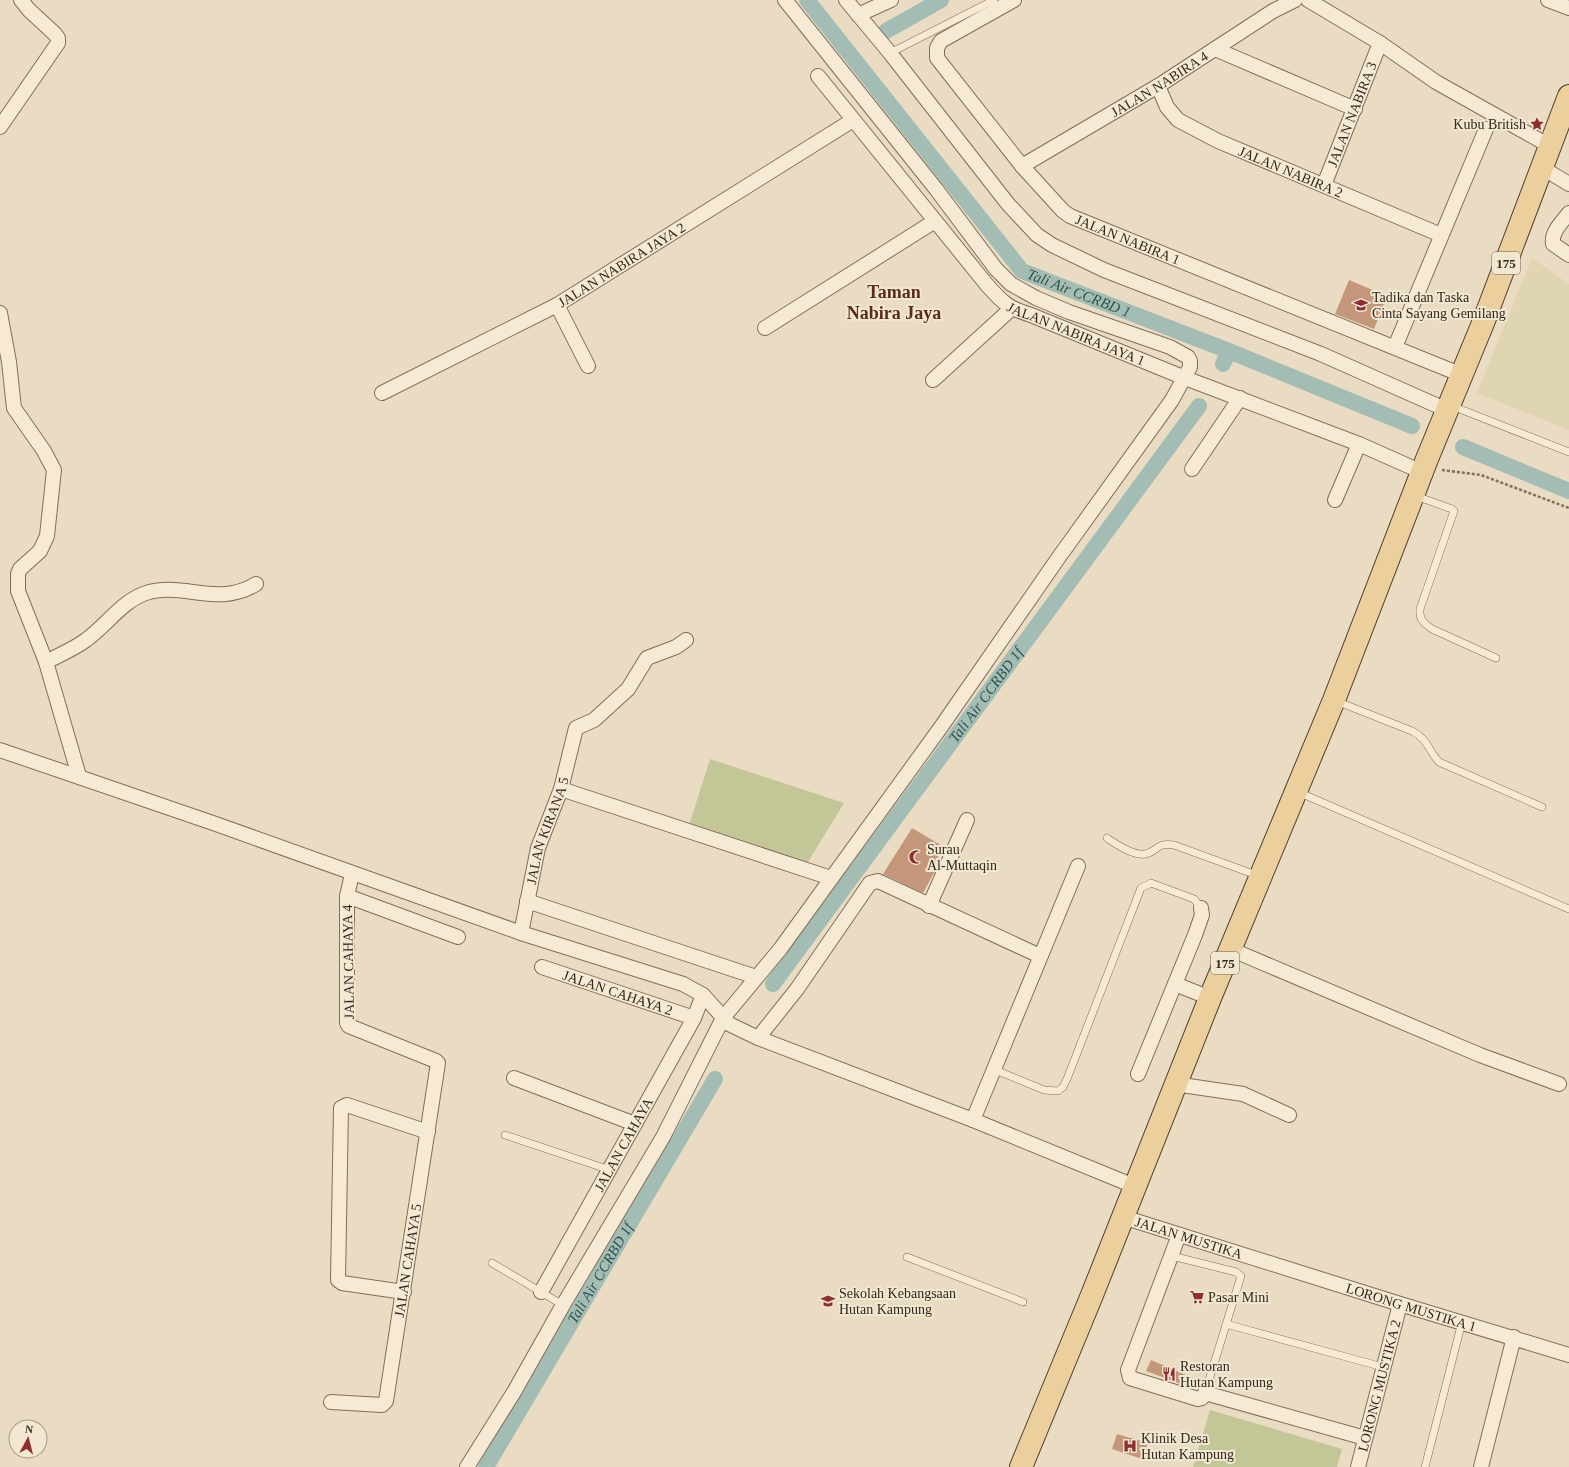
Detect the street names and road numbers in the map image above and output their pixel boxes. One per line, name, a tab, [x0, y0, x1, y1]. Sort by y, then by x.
street label: JALAN NABIRA 4	[1108, 49, 1211, 120]
street label: JALAN NABIRA 3	[1325, 60, 1380, 169]
street label: JALAN NABIRA 2	[1236, 144, 1345, 201]
street label: JALAN NABIRA 1	[1073, 212, 1182, 268]
street label: JALAN NABIRA JAYA 2	[555, 220, 688, 310]
road number: 175	[1492, 252, 1520, 274]
street label: JALAN NABIRA JAYA 1	[1004, 299, 1147, 369]
street label: JALAN KIRANA 5	[524, 776, 572, 886]
street label: JALAN CAHAYA 4	[340, 905, 357, 1019]
road number: 175	[1211, 952, 1239, 974]
street label: JALAN CAHAYA 2	[561, 968, 674, 1018]
street label: JALAN CAHAYA	[592, 1094, 656, 1194]
street label: JALAN CAHAYA 5	[392, 1203, 424, 1318]
street label: JALAN MUSTIKA	[1133, 1214, 1245, 1262]
street label: LORONG MUSTIKA 1	[1344, 1281, 1478, 1335]
street label: LORONG MUSTIKA 2	[1355, 1318, 1404, 1453]

